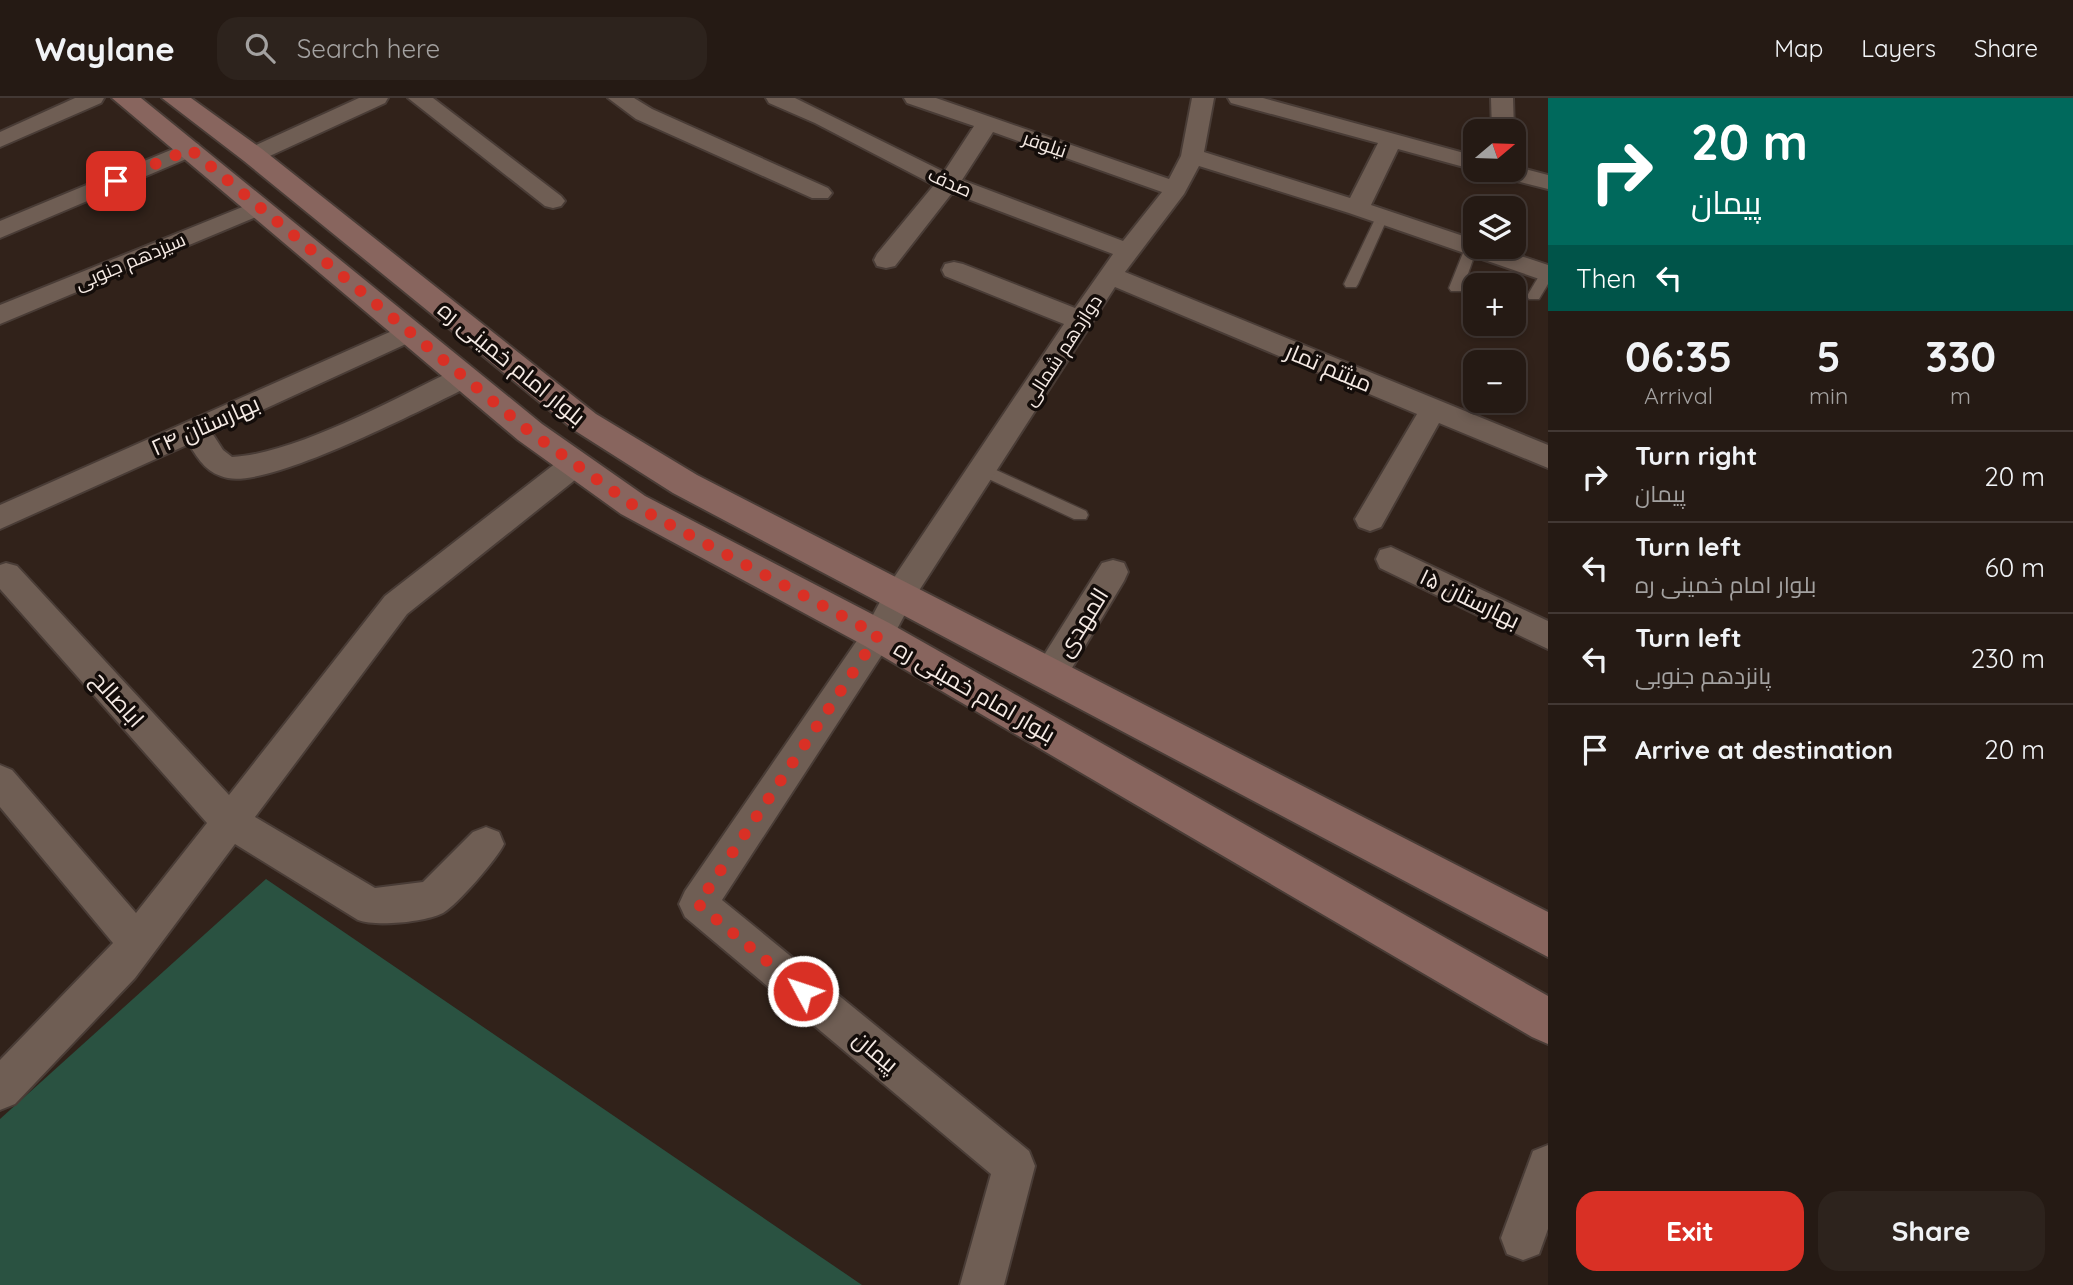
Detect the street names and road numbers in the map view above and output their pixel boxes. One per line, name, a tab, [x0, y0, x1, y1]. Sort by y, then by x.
street label: نیلوفر	[1019, 125, 1070, 163]
street label: صدف	[924, 162, 976, 202]
street label: سیزدهم جنوبی	[71, 227, 190, 297]
street label: دوازدهم شمالی	[1017, 290, 1109, 411]
street label: بلوار امام خمینی ره	[431, 295, 592, 433]
street label: میثتم تمار	[1279, 335, 1377, 400]
street label: بهارستان ۲۴	[146, 388, 264, 462]
street label: بهارستان ۱۵	[1415, 561, 1525, 635]
street label: المهدی	[1050, 582, 1114, 662]
street label: بلوار امام خمینی ره	[888, 633, 1061, 751]
street label: اباصالح	[84, 665, 151, 734]
street label: پیمان	[847, 1024, 905, 1079]

